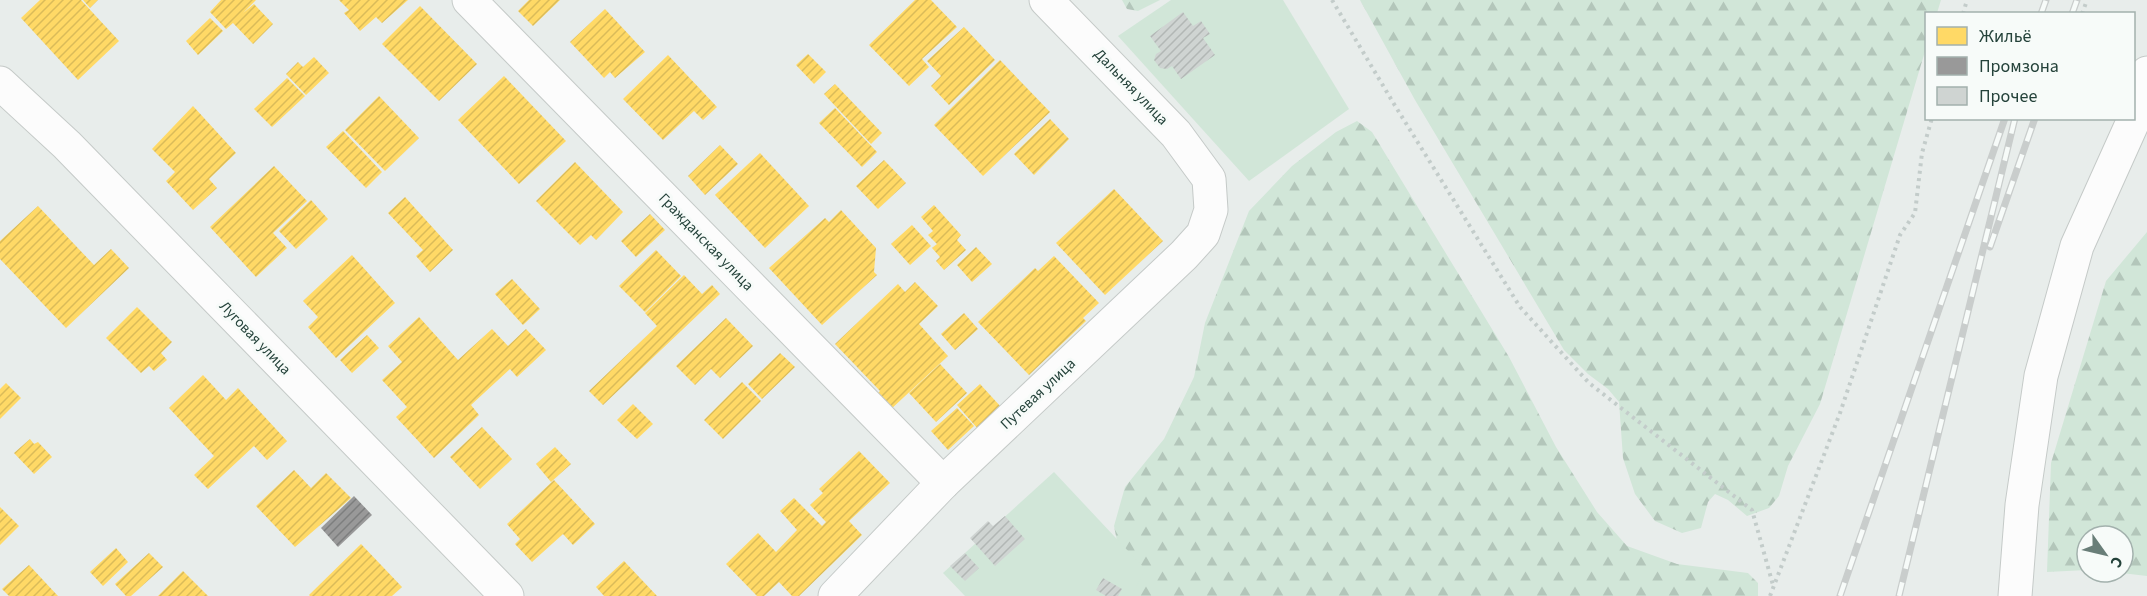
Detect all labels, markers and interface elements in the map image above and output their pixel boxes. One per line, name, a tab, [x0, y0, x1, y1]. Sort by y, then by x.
legend	[1925, 12, 2135, 120]
text: Жильё	[1979, 24, 2032, 49]
street label: Дальняя улица	[1089, 44, 1173, 130]
text: Промзона	[1979, 54, 2059, 79]
text: Прочее	[1979, 84, 2037, 109]
street label: Гражданская улица	[654, 188, 758, 296]
street label: Луговая улица	[214, 296, 296, 380]
street label: Путевая улица	[996, 354, 1080, 434]
north arrow	[2075, 524, 2135, 584]
text: С	[2105, 552, 2128, 572]

